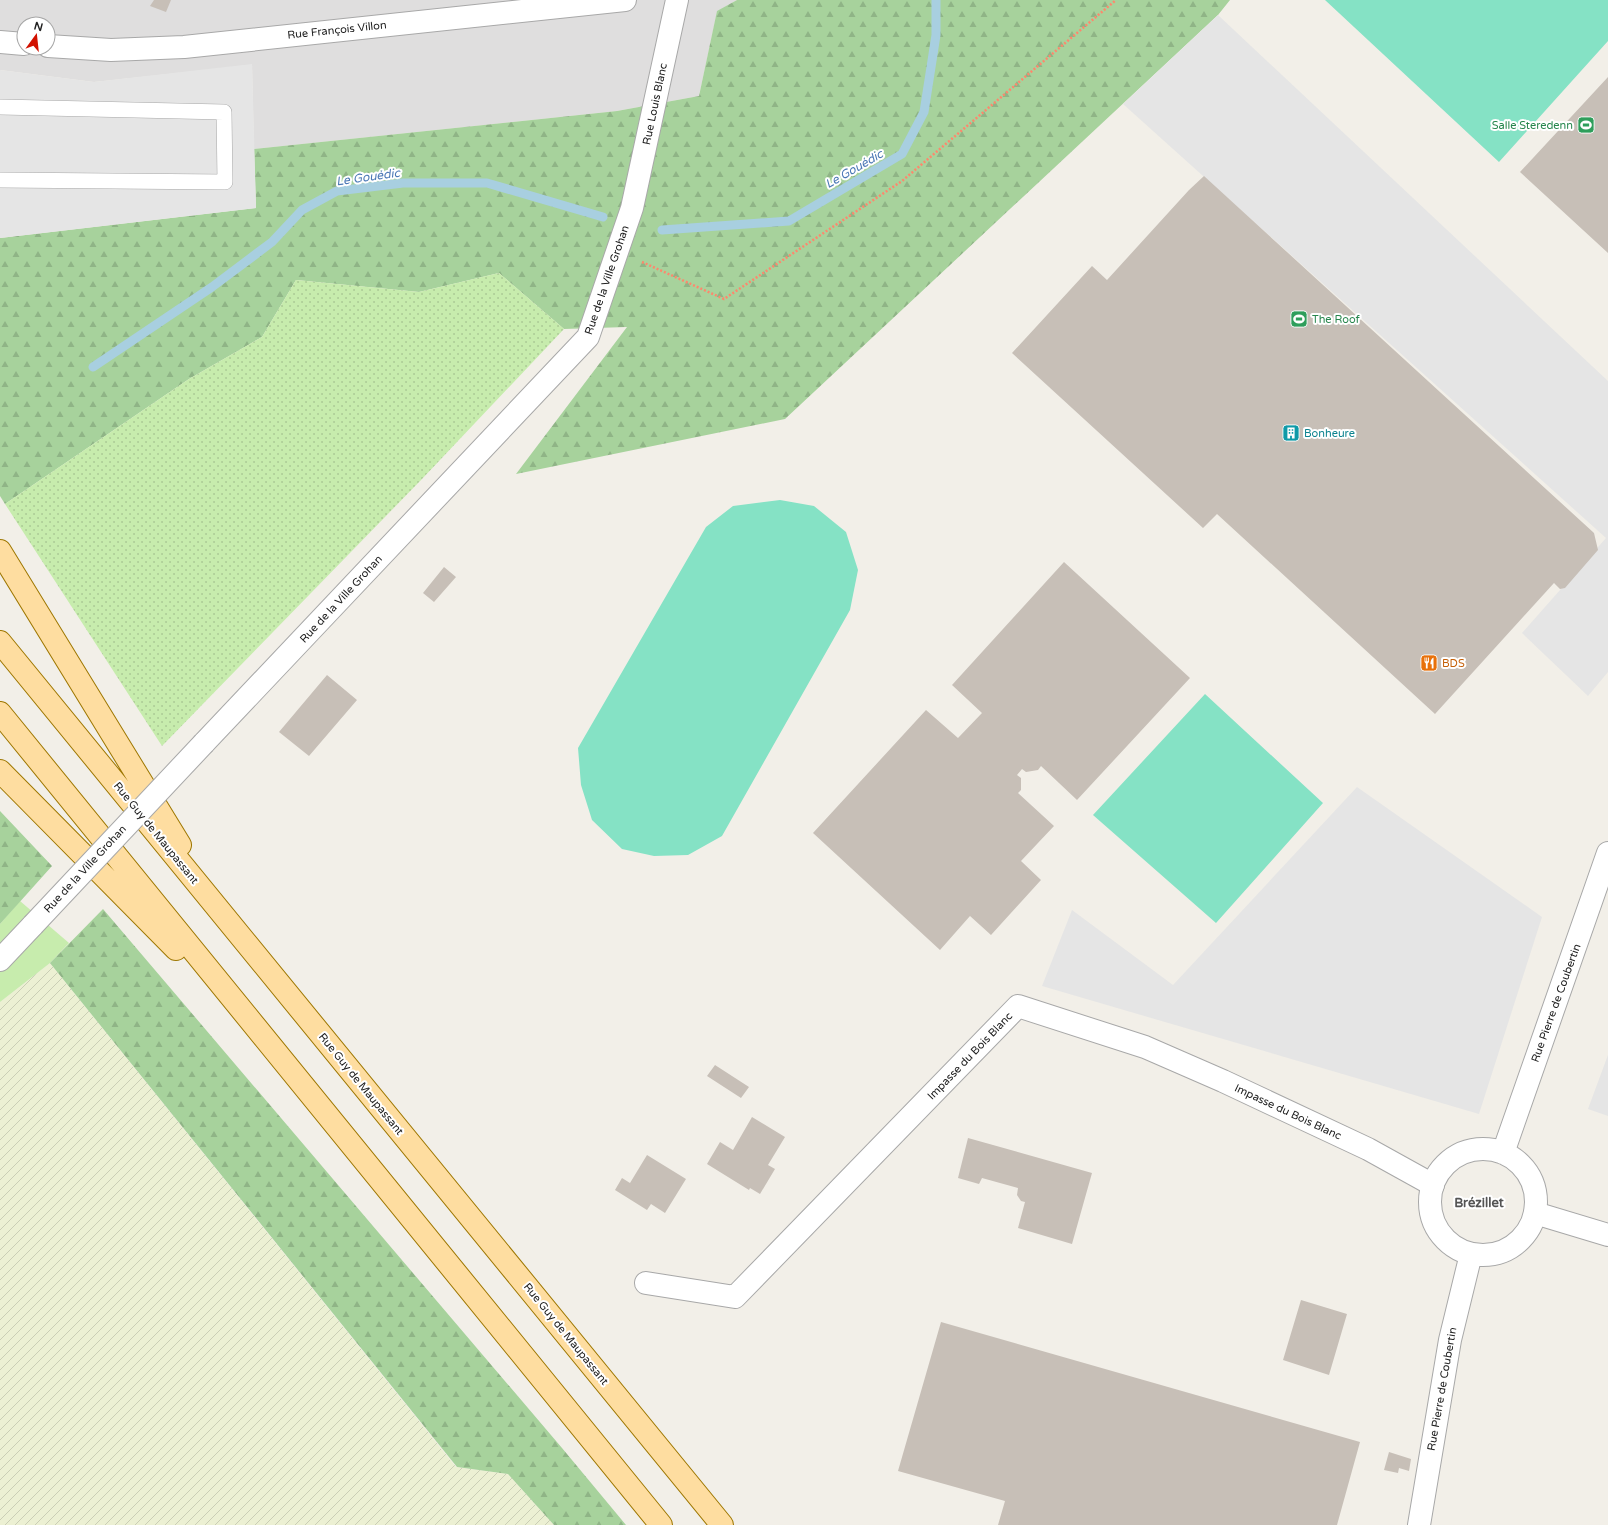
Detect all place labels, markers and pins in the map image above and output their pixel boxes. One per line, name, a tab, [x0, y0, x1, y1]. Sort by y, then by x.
sports icon: Salle Steredenn	[1576, 115, 1596, 135]
place label: Salle Steredenn	[1492, 119, 1573, 132]
sports icon: The Roof	[1289, 309, 1309, 329]
place label: The Roof	[1312, 313, 1361, 326]
building icon: Bonheure	[1281, 423, 1301, 443]
place label: Bonheure	[1304, 427, 1355, 440]
restaurant icon: BDS	[1419, 653, 1439, 673]
place label: BDS	[1442, 657, 1465, 670]

